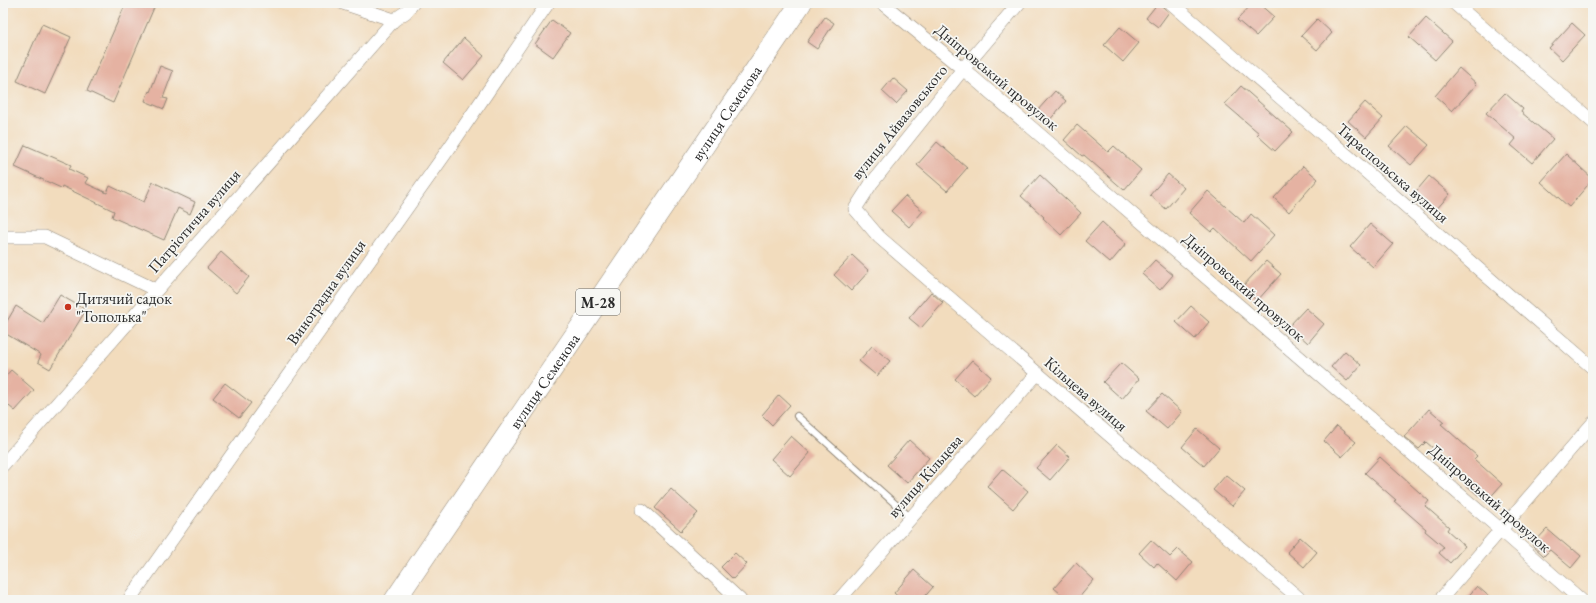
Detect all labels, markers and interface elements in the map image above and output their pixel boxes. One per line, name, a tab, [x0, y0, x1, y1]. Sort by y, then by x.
street label: Дніпровський провулок	[931, 19, 1064, 135]
street label: вулиця Айвазовського	[846, 60, 952, 184]
street label: вулиця Семенова	[686, 61, 767, 165]
street label: Тираспольська вулиця	[1332, 118, 1454, 228]
street label: Патріотична вулиця	[143, 165, 245, 277]
street label: Дніпровський провулок	[1178, 228, 1310, 346]
street label: Виноградна вулиця	[282, 235, 370, 349]
place label: Дитячий садок "Тополька"	[76, 288, 172, 327]
road number: М-28	[576, 289, 620, 315]
marker: Дитячий садок "Тополька"	[63, 302, 73, 312]
street label: вулиця Семенова	[504, 328, 584, 433]
street label: Кільцева вулиця	[1040, 352, 1132, 436]
street label: вулиця Кільцева	[883, 429, 967, 522]
street label: Дніпровський провулок	[1424, 439, 1556, 557]

